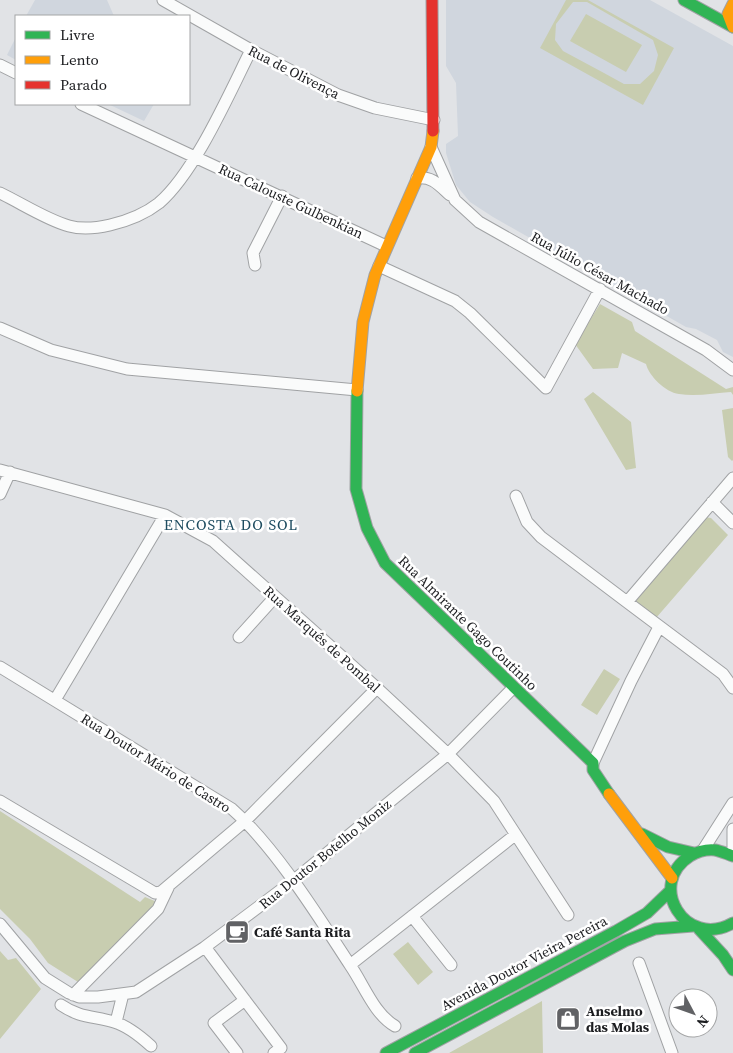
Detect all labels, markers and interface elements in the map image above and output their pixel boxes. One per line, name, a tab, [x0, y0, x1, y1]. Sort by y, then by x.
legend	[15, 15, 190, 105]
text: Livre	[60, 24, 95, 45]
street label: Rua de Olivença	[245, 40, 344, 104]
text: Lento	[60, 49, 99, 70]
text: Parado	[60, 74, 107, 95]
street label: Rua Calouste Gulbenkian	[215, 159, 367, 244]
street label: Rua Júlio César Machado	[527, 227, 673, 320]
district label: ENCOSTA DO SOL	[164, 514, 298, 535]
street label: Rua Almirante Gago Coutinho	[394, 551, 542, 695]
street label: Rua Marquês de Pombal	[259, 581, 385, 697]
street label: Rua Doutor Mário de Castro	[77, 709, 235, 818]
street label: Rua Doutor Botelho Moniz	[255, 794, 396, 914]
street label: Avenida Doutor Vieira Pereira	[437, 910, 611, 1015]
cafe icon: Café Santa Rita	[224, 919, 250, 945]
place label: Café Santa Rita	[254, 922, 351, 942]
north arrow	[668, 988, 718, 1038]
place label: Anselmo das Molas	[586, 1001, 650, 1037]
shop icon: Anselmo das Molas	[555, 1006, 581, 1032]
text: N	[692, 1011, 714, 1032]

